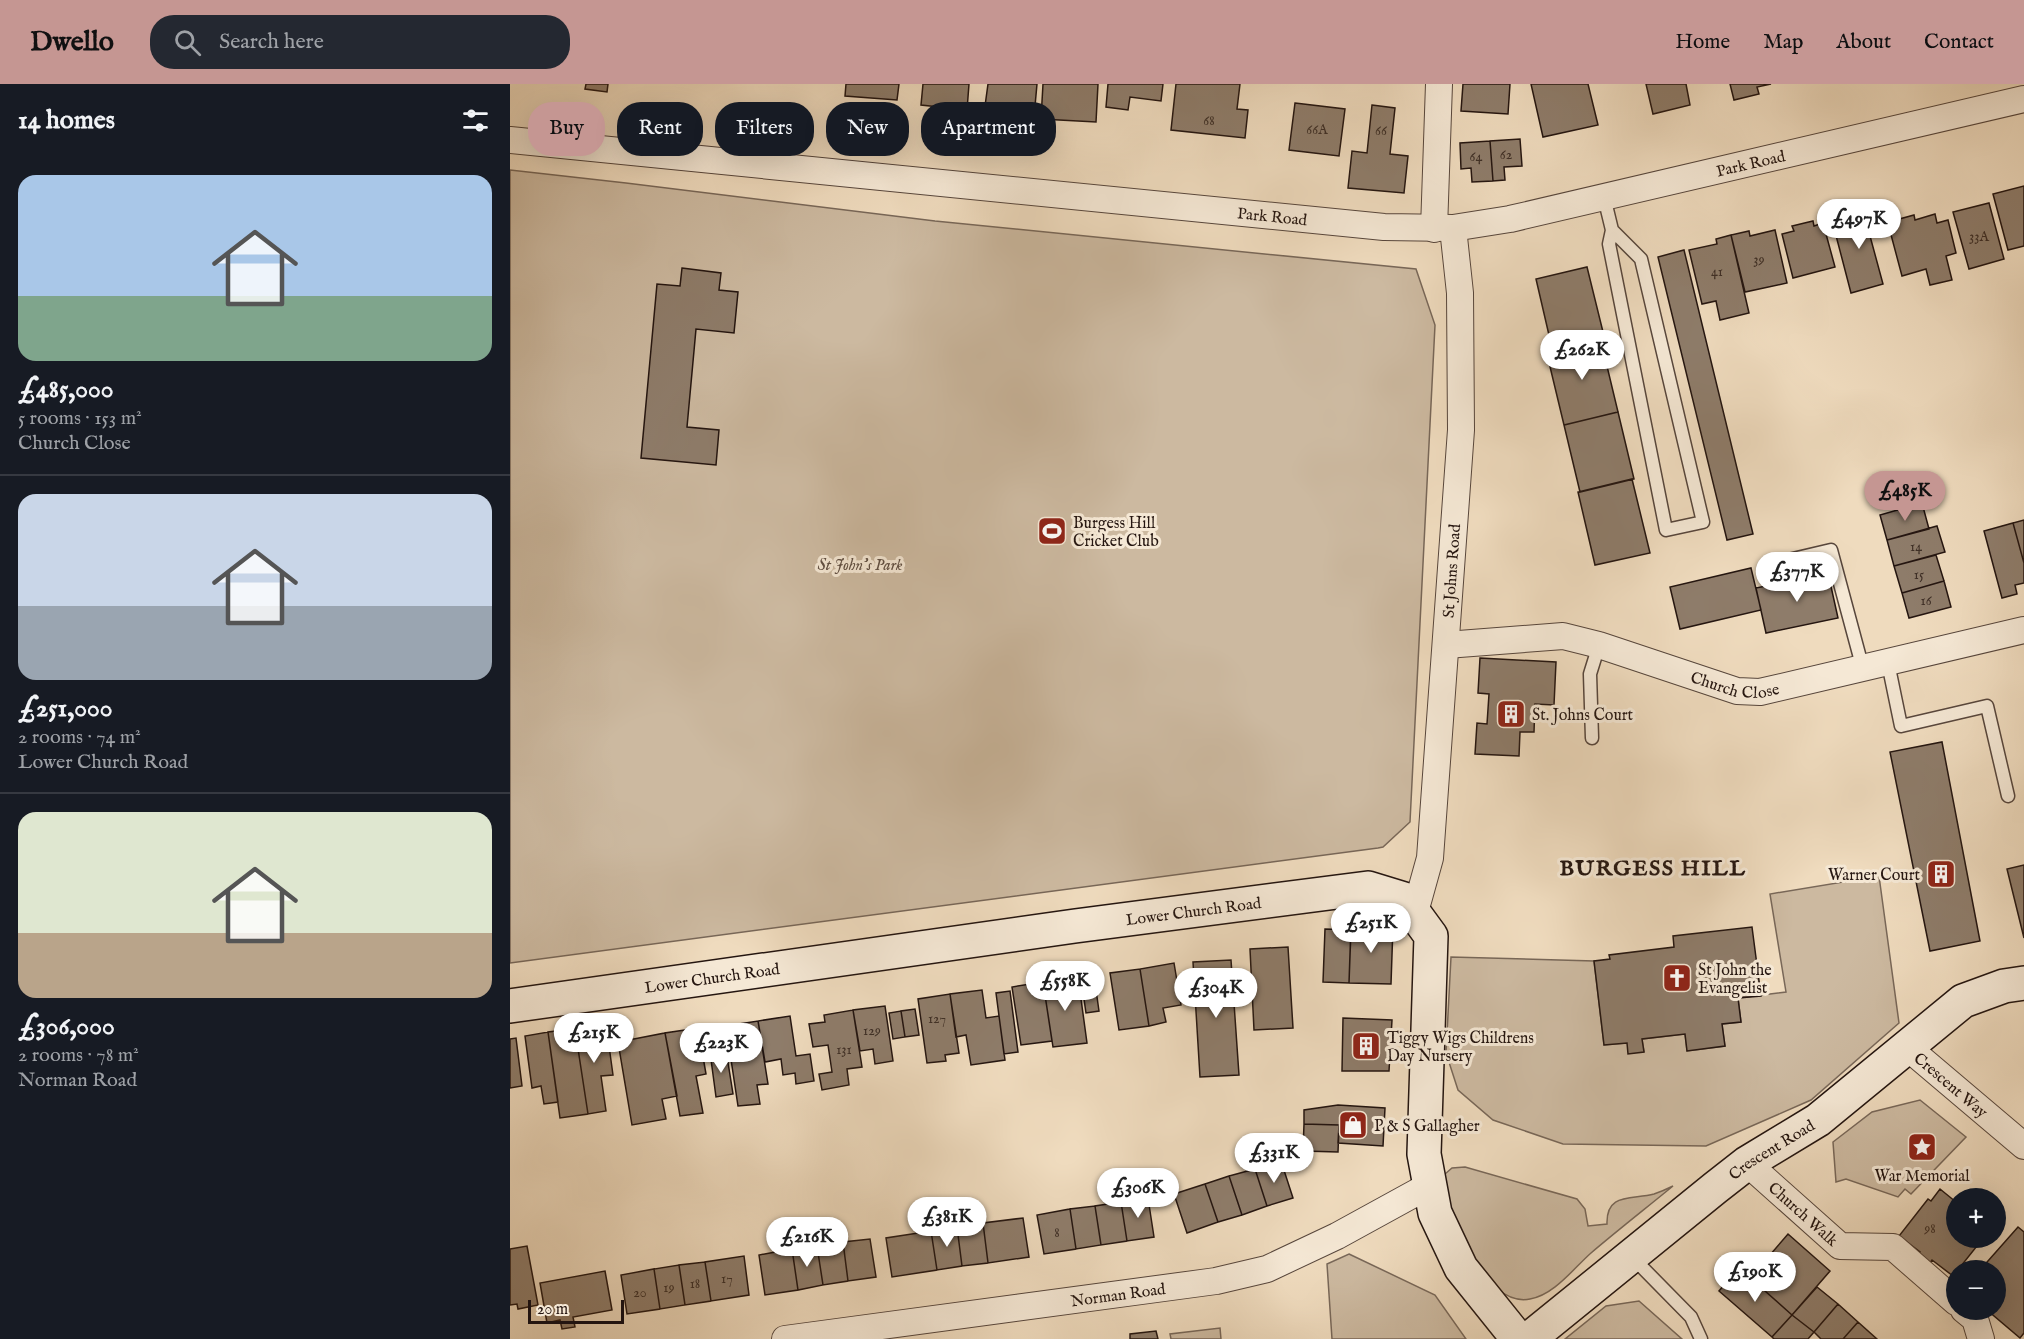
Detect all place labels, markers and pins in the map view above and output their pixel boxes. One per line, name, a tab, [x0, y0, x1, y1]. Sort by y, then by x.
pin: £497K	[1817, 199, 1901, 250]
pin: £262K	[1540, 330, 1624, 381]
pin: £485K	[1863, 471, 1947, 522]
place label: Burgess Hill Cricket Club	[1073, 514, 1159, 552]
sports icon: Burgess Hill Cricket Club	[1036, 515, 1068, 547]
pin: £377K	[1755, 552, 1839, 603]
building icon: St. Johns Court	[1495, 698, 1527, 730]
place label: St. Johns Court	[1532, 706, 1634, 726]
building icon: Warner Court	[1925, 858, 1957, 890]
place label: Warner Court	[1828, 866, 1921, 886]
pin: £251K	[1329, 903, 1413, 954]
pin: £558K	[1023, 961, 1107, 1012]
place label: St John the Evangelist	[1698, 961, 1772, 999]
church icon: St John the Evangelist	[1661, 962, 1693, 994]
pin: £304K	[1174, 968, 1258, 1019]
pin: £215K	[552, 1013, 636, 1064]
pin: £223K	[679, 1023, 763, 1074]
place label: Tiggy Wigs Childrens Day Nursery	[1387, 1029, 1534, 1067]
building icon: Tiggy Wigs Childrens Day Nursery	[1350, 1030, 1382, 1062]
shop icon: P & S Gallagher	[1337, 1109, 1369, 1141]
place label: P & S Gallagher	[1374, 1117, 1480, 1137]
place icon: War Memorial	[1906, 1131, 1938, 1163]
pin: £331K	[1232, 1133, 1316, 1184]
place label: War Memorial	[1874, 1167, 1970, 1187]
pin: £306K	[1096, 1168, 1180, 1219]
pin: £381K	[905, 1197, 989, 1248]
pin: £216K	[765, 1217, 849, 1268]
pin: £190K	[1713, 1252, 1797, 1303]

